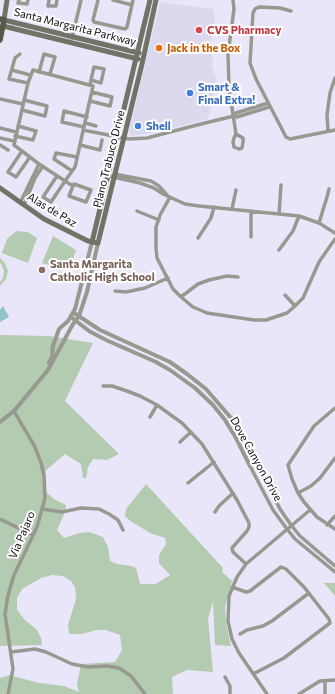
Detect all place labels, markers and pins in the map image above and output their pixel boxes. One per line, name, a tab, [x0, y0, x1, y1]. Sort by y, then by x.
place label: CVS Pharmacy	[207, 23, 281, 37]
marker: CVS Pharmacy	[194, 25, 204, 35]
place label: Jack in the Box	[167, 41, 240, 55]
marker: Jack in the Box	[154, 43, 164, 53]
place label: Smart & Final Extra!	[198, 80, 255, 106]
marker: Smart & Final Extra!	[185, 88, 195, 98]
place label: Shell	[146, 119, 171, 133]
marker: Shell	[133, 121, 143, 131]
place label: Santa Margarita Catholic High School	[50, 257, 155, 283]
marker: Santa Margarita Catholic High School	[37, 265, 47, 275]

